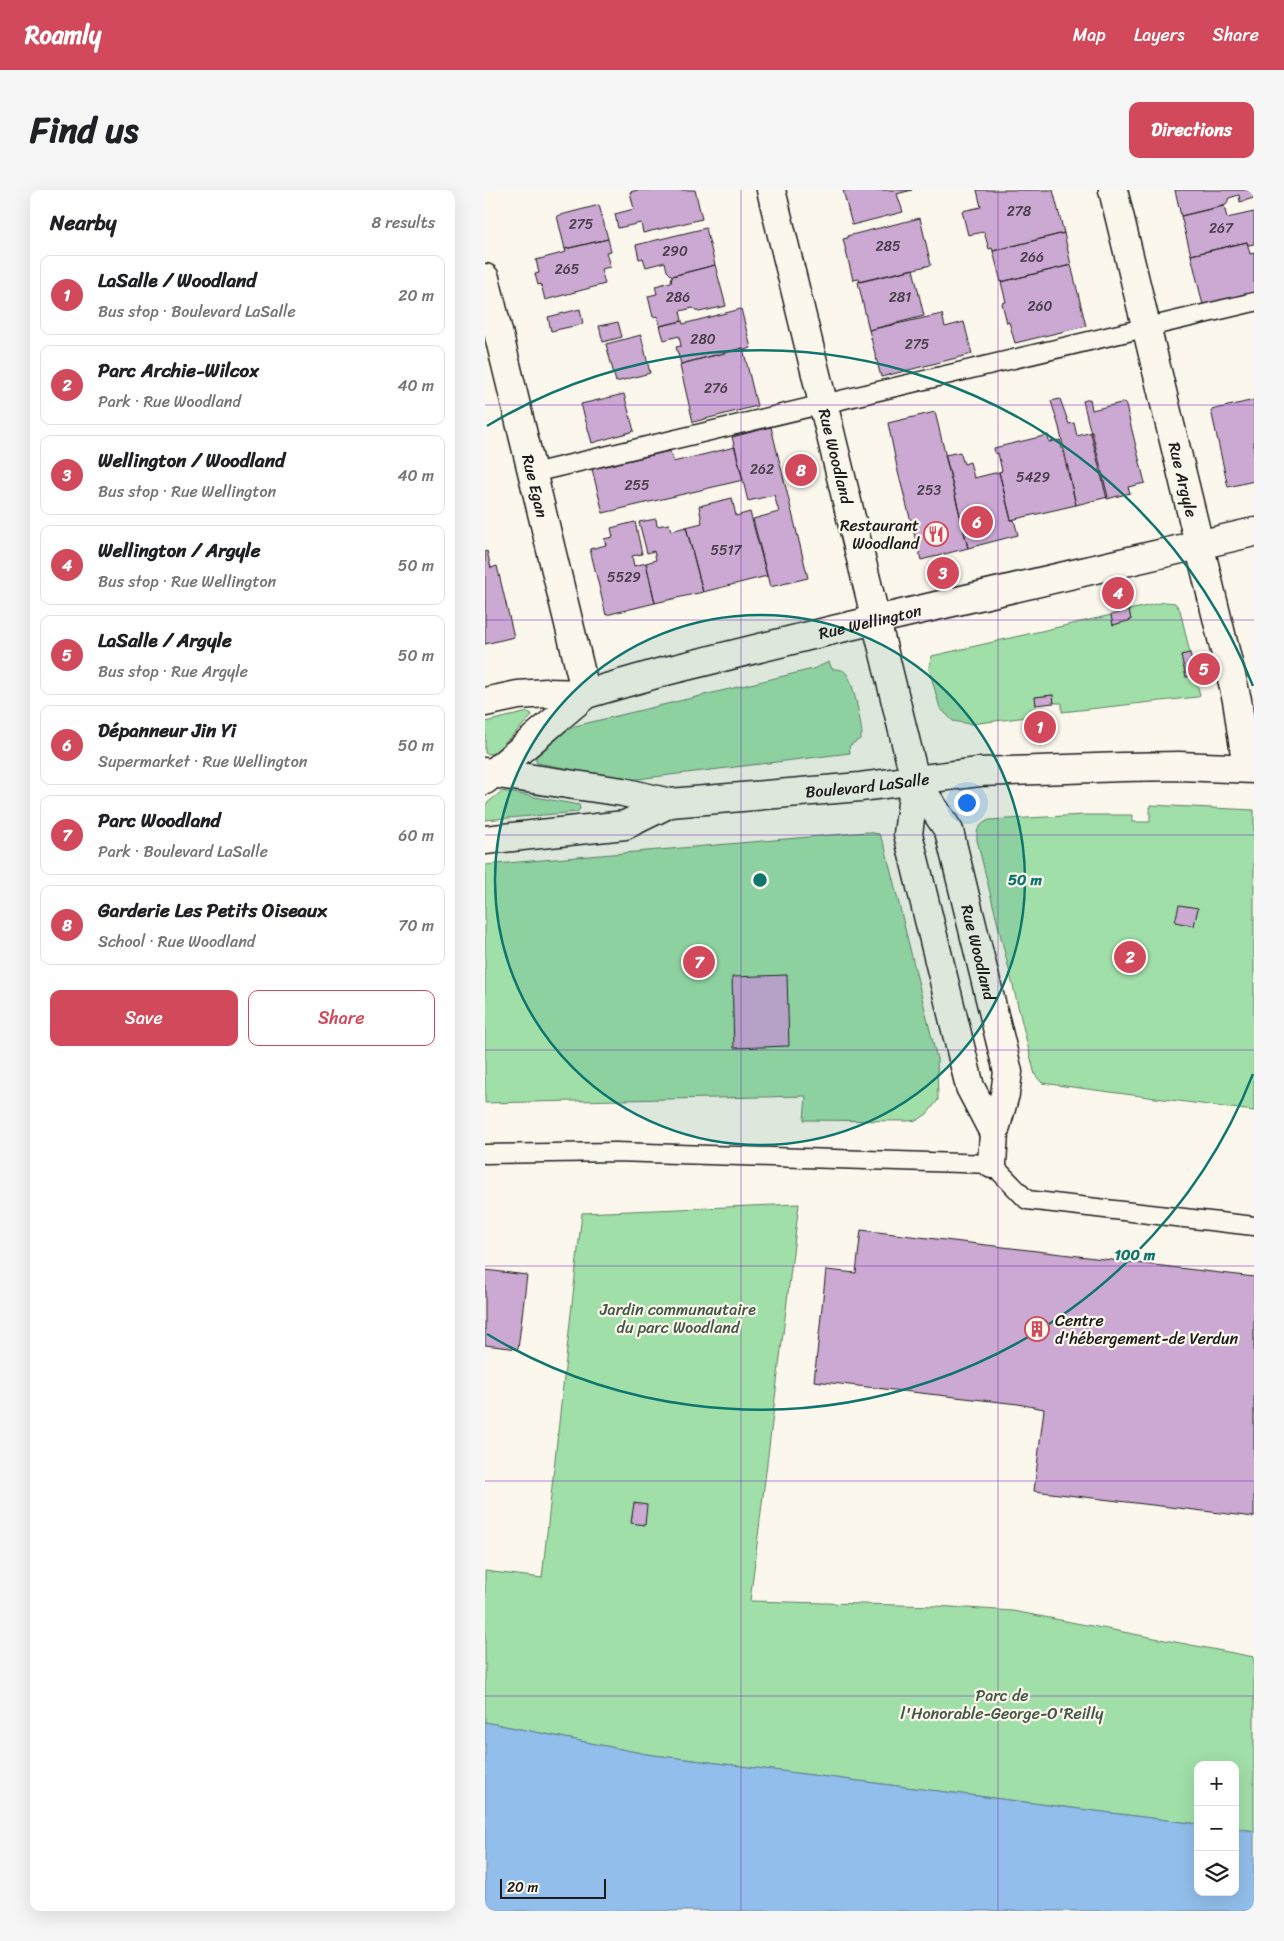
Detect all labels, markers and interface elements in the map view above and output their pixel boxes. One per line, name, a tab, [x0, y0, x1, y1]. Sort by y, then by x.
text: Roamly	[25, 14, 101, 56]
text: Map	[1073, 19, 1106, 51]
text: Layers	[1134, 19, 1185, 51]
text: Share	[1213, 19, 1259, 51]
text: Find us	[30, 99, 138, 161]
button: Directions	[1129, 102, 1254, 158]
house number: 278	[1007, 199, 1032, 224]
text: Nearby	[50, 204, 116, 242]
text: 8 results	[372, 208, 435, 237]
house number: 275	[569, 212, 594, 237]
house number: 267	[1209, 216, 1234, 241]
house number: 285	[875, 234, 901, 259]
house number: 290	[662, 239, 688, 264]
house number: 266	[1020, 245, 1044, 270]
house number: 265	[555, 257, 580, 282]
text: LaSalle / Woodland	[98, 264, 256, 297]
text: 1	[64, 281, 70, 310]
text: 20 m	[398, 281, 434, 310]
house number: 286	[666, 285, 690, 310]
house number: 281	[889, 285, 911, 310]
house number: 260	[1028, 294, 1053, 319]
text: Bus stop · Boulevard LaSalle	[98, 297, 296, 326]
house number: 280	[690, 327, 716, 352]
house number: 275	[905, 332, 930, 357]
text: Parc Archie-Wilcox	[98, 354, 259, 387]
text: 2	[62, 371, 72, 400]
text: 40 m	[397, 371, 434, 400]
house number: 276	[704, 376, 728, 401]
text: Park · Rue Woodland	[98, 387, 241, 416]
street label: Rue Woodland	[810, 405, 862, 509]
street label: Rue Argyle	[1160, 439, 1207, 520]
text: Wellington / Woodland	[98, 444, 285, 477]
street label: Rue Egan	[514, 451, 557, 521]
pin: 8	[785, 451, 817, 489]
house number: 262	[750, 457, 774, 482]
text: 3	[63, 461, 71, 490]
text: 40 m	[397, 461, 434, 490]
house number: 5429	[1016, 465, 1050, 490]
house number: 255	[624, 473, 650, 498]
text: Bus stop · Rue Wellington	[98, 477, 276, 506]
house number: 253	[917, 478, 941, 503]
pin: 6	[961, 503, 993, 541]
place label: Restaurant Woodland	[840, 511, 921, 558]
restaurant icon: Restaurant Woodland	[923, 521, 949, 547]
text: Wellington / Argyle	[98, 534, 261, 567]
house number: 5517	[710, 538, 743, 563]
text: 4	[62, 551, 72, 580]
text: 50 m	[398, 551, 434, 580]
pin: 3	[927, 554, 959, 592]
house number: 5529	[607, 565, 641, 590]
text: Bus stop · Rue Wellington	[98, 567, 276, 596]
pin: 4	[1102, 574, 1134, 612]
street label: Rue Wellington	[815, 595, 925, 648]
text: LaSalle / Argyle	[98, 624, 232, 657]
text: 5	[62, 641, 72, 670]
text: 50 m	[398, 641, 434, 670]
pin: 5	[1188, 650, 1220, 688]
text: Bus stop · Rue Argyle	[98, 657, 248, 686]
pin: 1	[1024, 708, 1056, 746]
text: Dépanneur Jin Yi	[98, 714, 236, 747]
text: 6	[62, 731, 72, 760]
text: 50 m	[398, 731, 434, 760]
text: Supermarket · Rue Wellington	[98, 747, 308, 776]
street label: Boulevard LaSalle	[804, 764, 931, 806]
your location	[954, 790, 980, 816]
text: Parc Woodland	[98, 804, 220, 837]
text: 7	[62, 821, 72, 850]
text: 60 m	[398, 821, 434, 850]
text: Park · Boulevard LaSalle	[98, 837, 268, 866]
text: 50 m	[1008, 867, 1043, 893]
centre of rings	[751, 871, 769, 889]
text: Garderie Les Petits Oiseaux	[98, 894, 327, 927]
street label: Rue Woodland	[953, 901, 1005, 1004]
text: 8	[62, 911, 72, 940]
text: 70 m	[398, 911, 434, 940]
text: School · Rue Woodland	[98, 927, 255, 956]
pin: 2	[1114, 938, 1146, 976]
pin: 7	[683, 943, 715, 981]
button: Save	[50, 990, 238, 1046]
button: Share	[248, 990, 435, 1046]
text: 100 m	[1115, 1242, 1156, 1268]
park label: Jardin communautaire du parc Woodland	[599, 1295, 756, 1342]
place label: Centre d'hébergement-de Verdun	[1055, 1306, 1239, 1353]
building icon: Centre d'hébergement-de Verdun	[1024, 1316, 1050, 1342]
park label: Parc de l'Honorable-George-O'Reilly	[901, 1681, 1104, 1728]
map controls	[1194, 1761, 1239, 1896]
button: +	[1194, 1761, 1239, 1806]
button: −	[1194, 1806, 1239, 1851]
button: layers	[1194, 1851, 1239, 1896]
text: 20 m	[507, 1875, 538, 1900]
scale bar	[500, 1876, 606, 1899]

